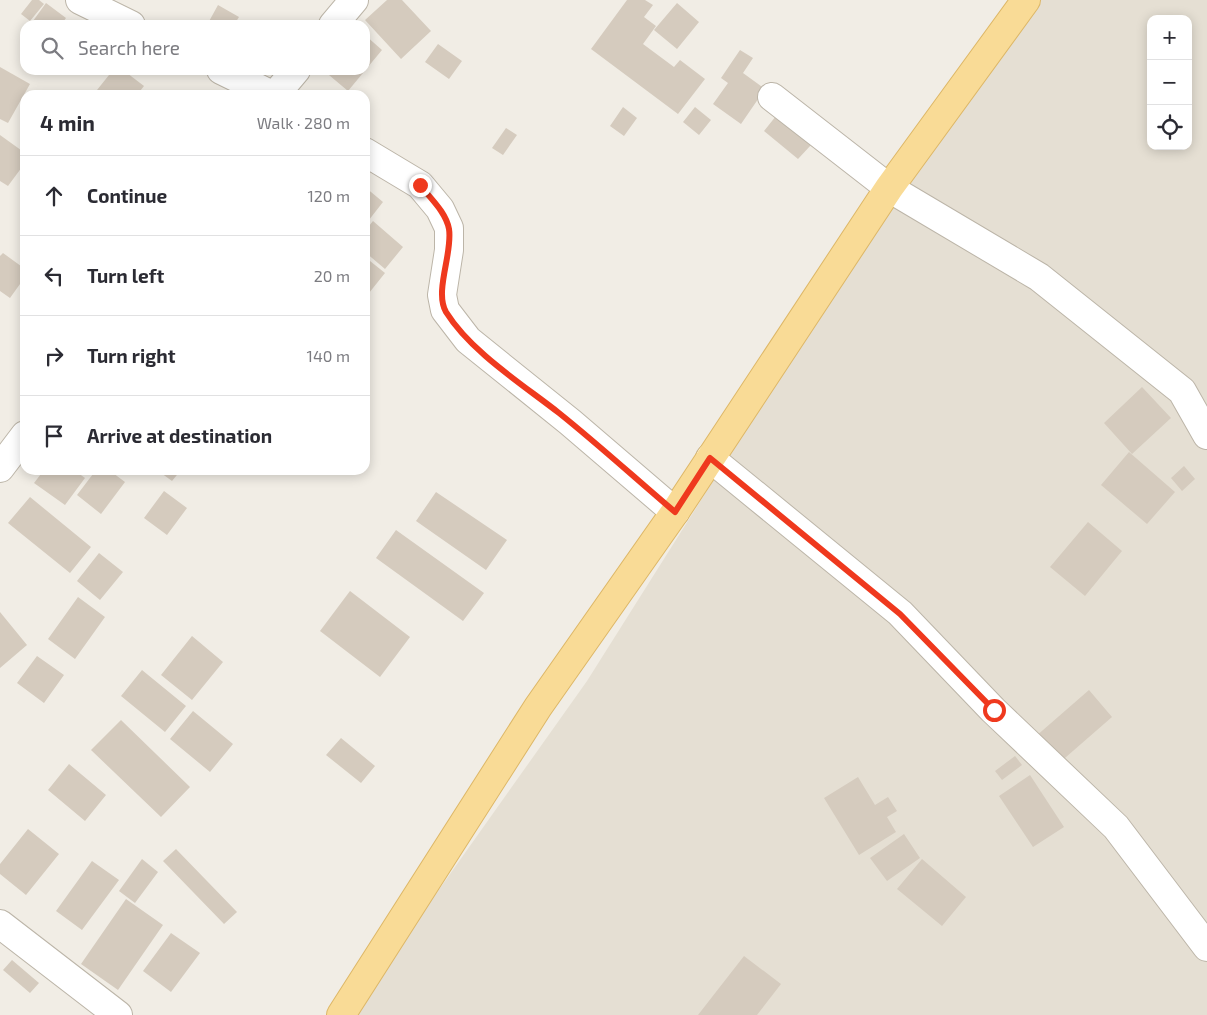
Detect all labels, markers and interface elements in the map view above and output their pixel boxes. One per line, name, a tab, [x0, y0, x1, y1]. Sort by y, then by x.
map controls	[1147, 15, 1192, 150]
button: +	[1147, 15, 1192, 60]
search box	[20, 20, 370, 75]
icon: search	[38, 34, 66, 62]
text: Search here	[78, 36, 180, 59]
button: −	[1147, 60, 1192, 105]
button: locate	[1147, 105, 1192, 150]
text: 4 min	[40, 110, 95, 135]
text: Walk · 280 m	[257, 113, 350, 132]
route end	[409, 174, 432, 197]
icon: ahead	[40, 182, 68, 210]
text: Continue	[87, 184, 167, 207]
text: 120 m	[307, 186, 350, 205]
icon: left	[40, 262, 68, 290]
text: Turn left	[87, 264, 164, 287]
text: 20 m	[314, 266, 350, 285]
icon: right	[40, 342, 68, 370]
text: Turn right	[87, 344, 175, 367]
text: 140 m	[307, 346, 350, 365]
icon: arrive	[40, 422, 68, 450]
text: Arrive at destination	[87, 424, 272, 447]
route start	[983, 699, 1006, 722]

